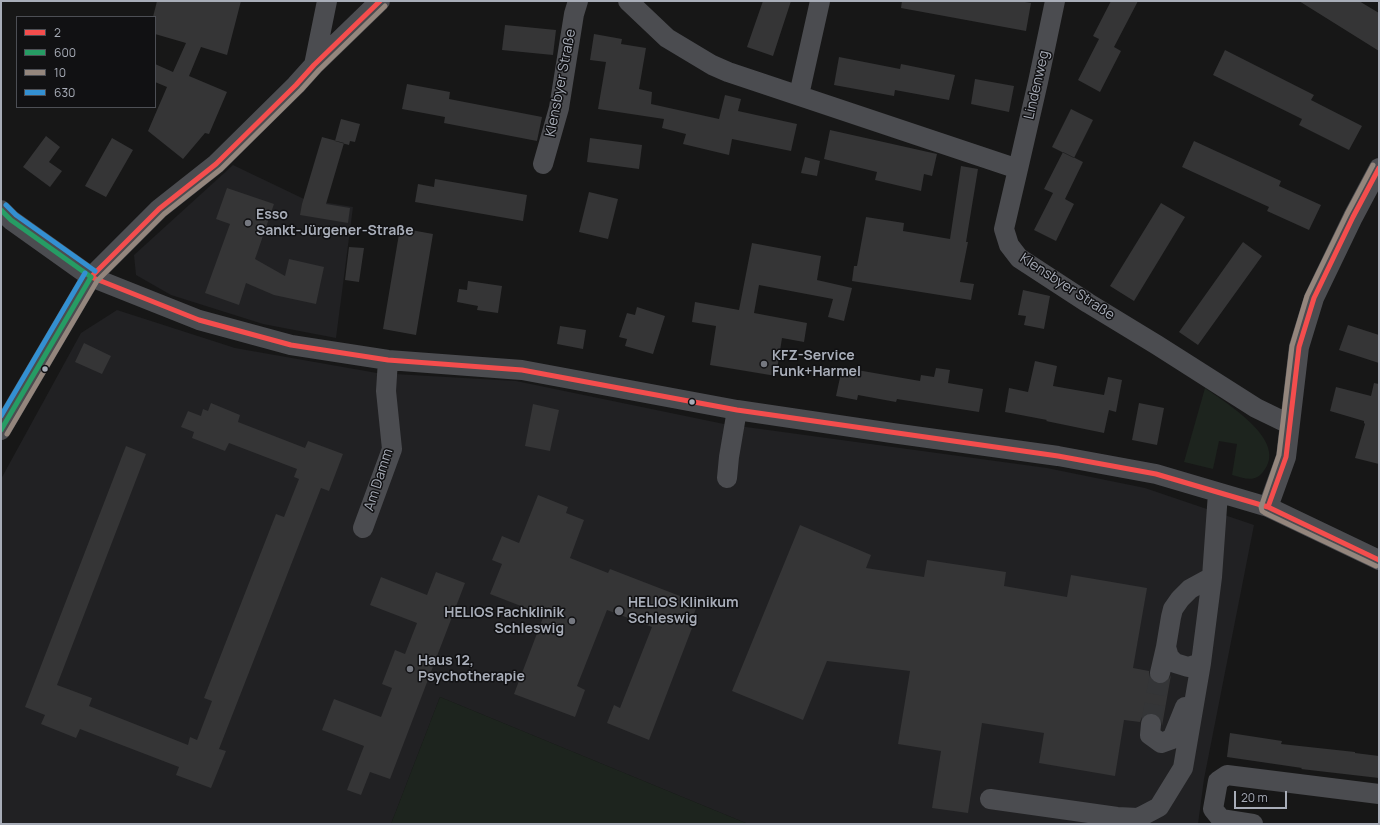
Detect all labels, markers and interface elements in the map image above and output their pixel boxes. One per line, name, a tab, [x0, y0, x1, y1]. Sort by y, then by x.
legend	[16, 16, 156, 108]
text: 2	[54, 24, 61, 41]
street label: Klensbyer Straße	[542, 28, 580, 138]
text: 600	[54, 44, 76, 61]
street label: Lindenweg	[1021, 49, 1053, 121]
text: 10	[54, 64, 66, 81]
text: 630	[54, 84, 75, 101]
place label: Esso Sankt-Jürgener-Straße	[256, 207, 414, 240]
marker: Esso Sankt-Jürgener-Straße	[243, 218, 253, 228]
street label: Klensbyer Straße	[1016, 250, 1118, 324]
place label: KFZ-Service Funk+Harmel	[772, 348, 861, 380]
marker: KFZ-Service Funk+Harmel	[759, 359, 769, 369]
unlabelled marker	[40, 364, 50, 374]
unlabelled marker	[687, 397, 697, 407]
street label: Am Damm	[361, 447, 397, 513]
place label: HELIOS Klinikum Schleswig	[628, 595, 739, 628]
place label: HELIOS Fachklinik Schleswig	[444, 605, 564, 638]
marker: HELIOS Klinikum Schleswig	[613, 605, 625, 617]
marker: HELIOS Fachklinik Schleswig	[567, 616, 577, 626]
place label: Haus 12, Psychotherapie	[418, 653, 525, 686]
marker: Haus 12, Psychotherapie	[405, 664, 415, 674]
scale bar	[1236, 783, 1289, 809]
text: 20 m	[1241, 789, 1268, 806]

